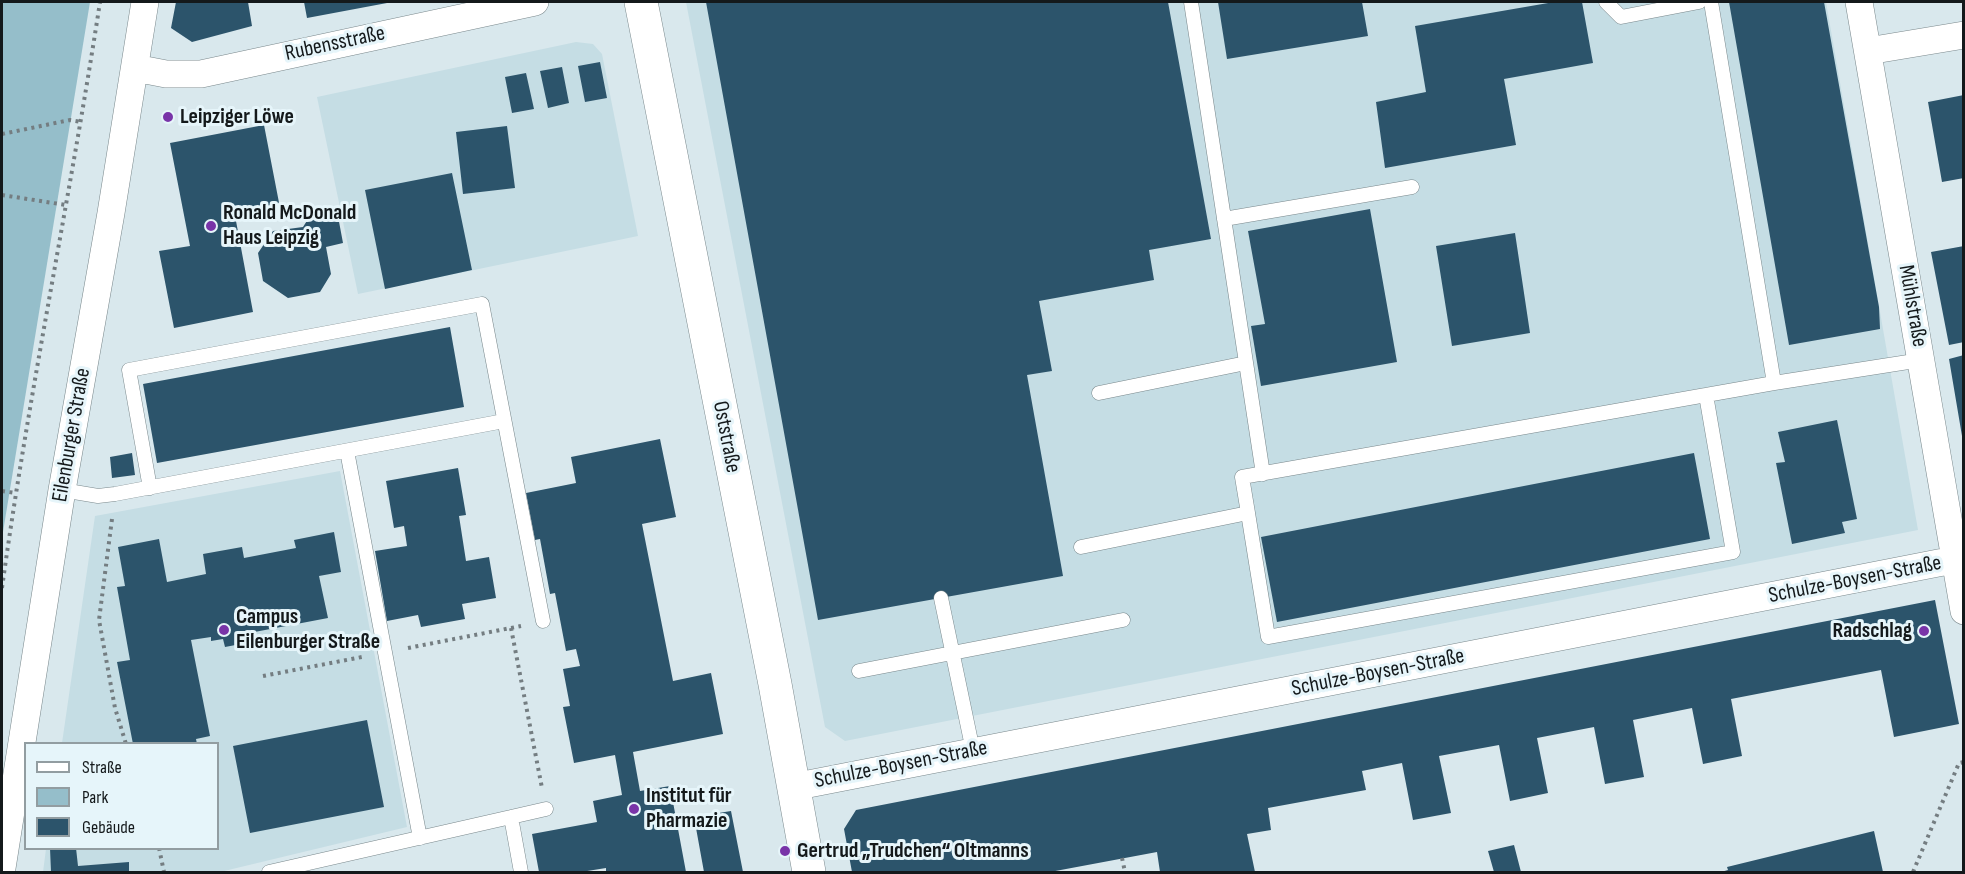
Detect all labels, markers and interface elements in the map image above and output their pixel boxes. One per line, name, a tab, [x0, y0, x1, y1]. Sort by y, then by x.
street label: Rubensstraße	[283, 21, 387, 67]
place label: Leipziger Löwe	[180, 104, 294, 130]
marker: Leipziger Löwe	[161, 110, 175, 124]
place label: Ronald McDonald Haus Leipzig	[223, 200, 356, 252]
marker: Ronald McDonald Haus Leipzig	[204, 219, 218, 233]
street label: Mühlstraße	[1892, 263, 1932, 349]
street label: Eilenburger Straße	[47, 366, 97, 504]
street label: Oststraße	[706, 399, 746, 475]
street label: Schulze-Boysen-Straße	[1766, 550, 1944, 610]
place label: Campus Eilenburger Straße	[236, 604, 380, 656]
place label: Radschlag	[1833, 618, 1912, 644]
marker: Campus Eilenburger Straße	[217, 623, 231, 637]
marker: Radschlag	[1917, 624, 1931, 638]
street label: Schulze-Boysen-Straße	[1289, 643, 1467, 703]
street label: Schulze-Boysen-Straße	[812, 735, 990, 795]
legend	[24, 742, 219, 850]
text: Straße	[82, 757, 122, 778]
place label: Institut für Pharmazie	[646, 783, 732, 834]
text: Park	[82, 787, 108, 808]
marker: Institut für Pharmazie	[627, 802, 641, 816]
text: Gebäude	[82, 817, 135, 838]
place label: Gertrud „Trudchen“ Oltmanns	[797, 838, 1029, 864]
marker: Gertrud „Trudchen“ Oltmanns	[778, 844, 792, 858]

